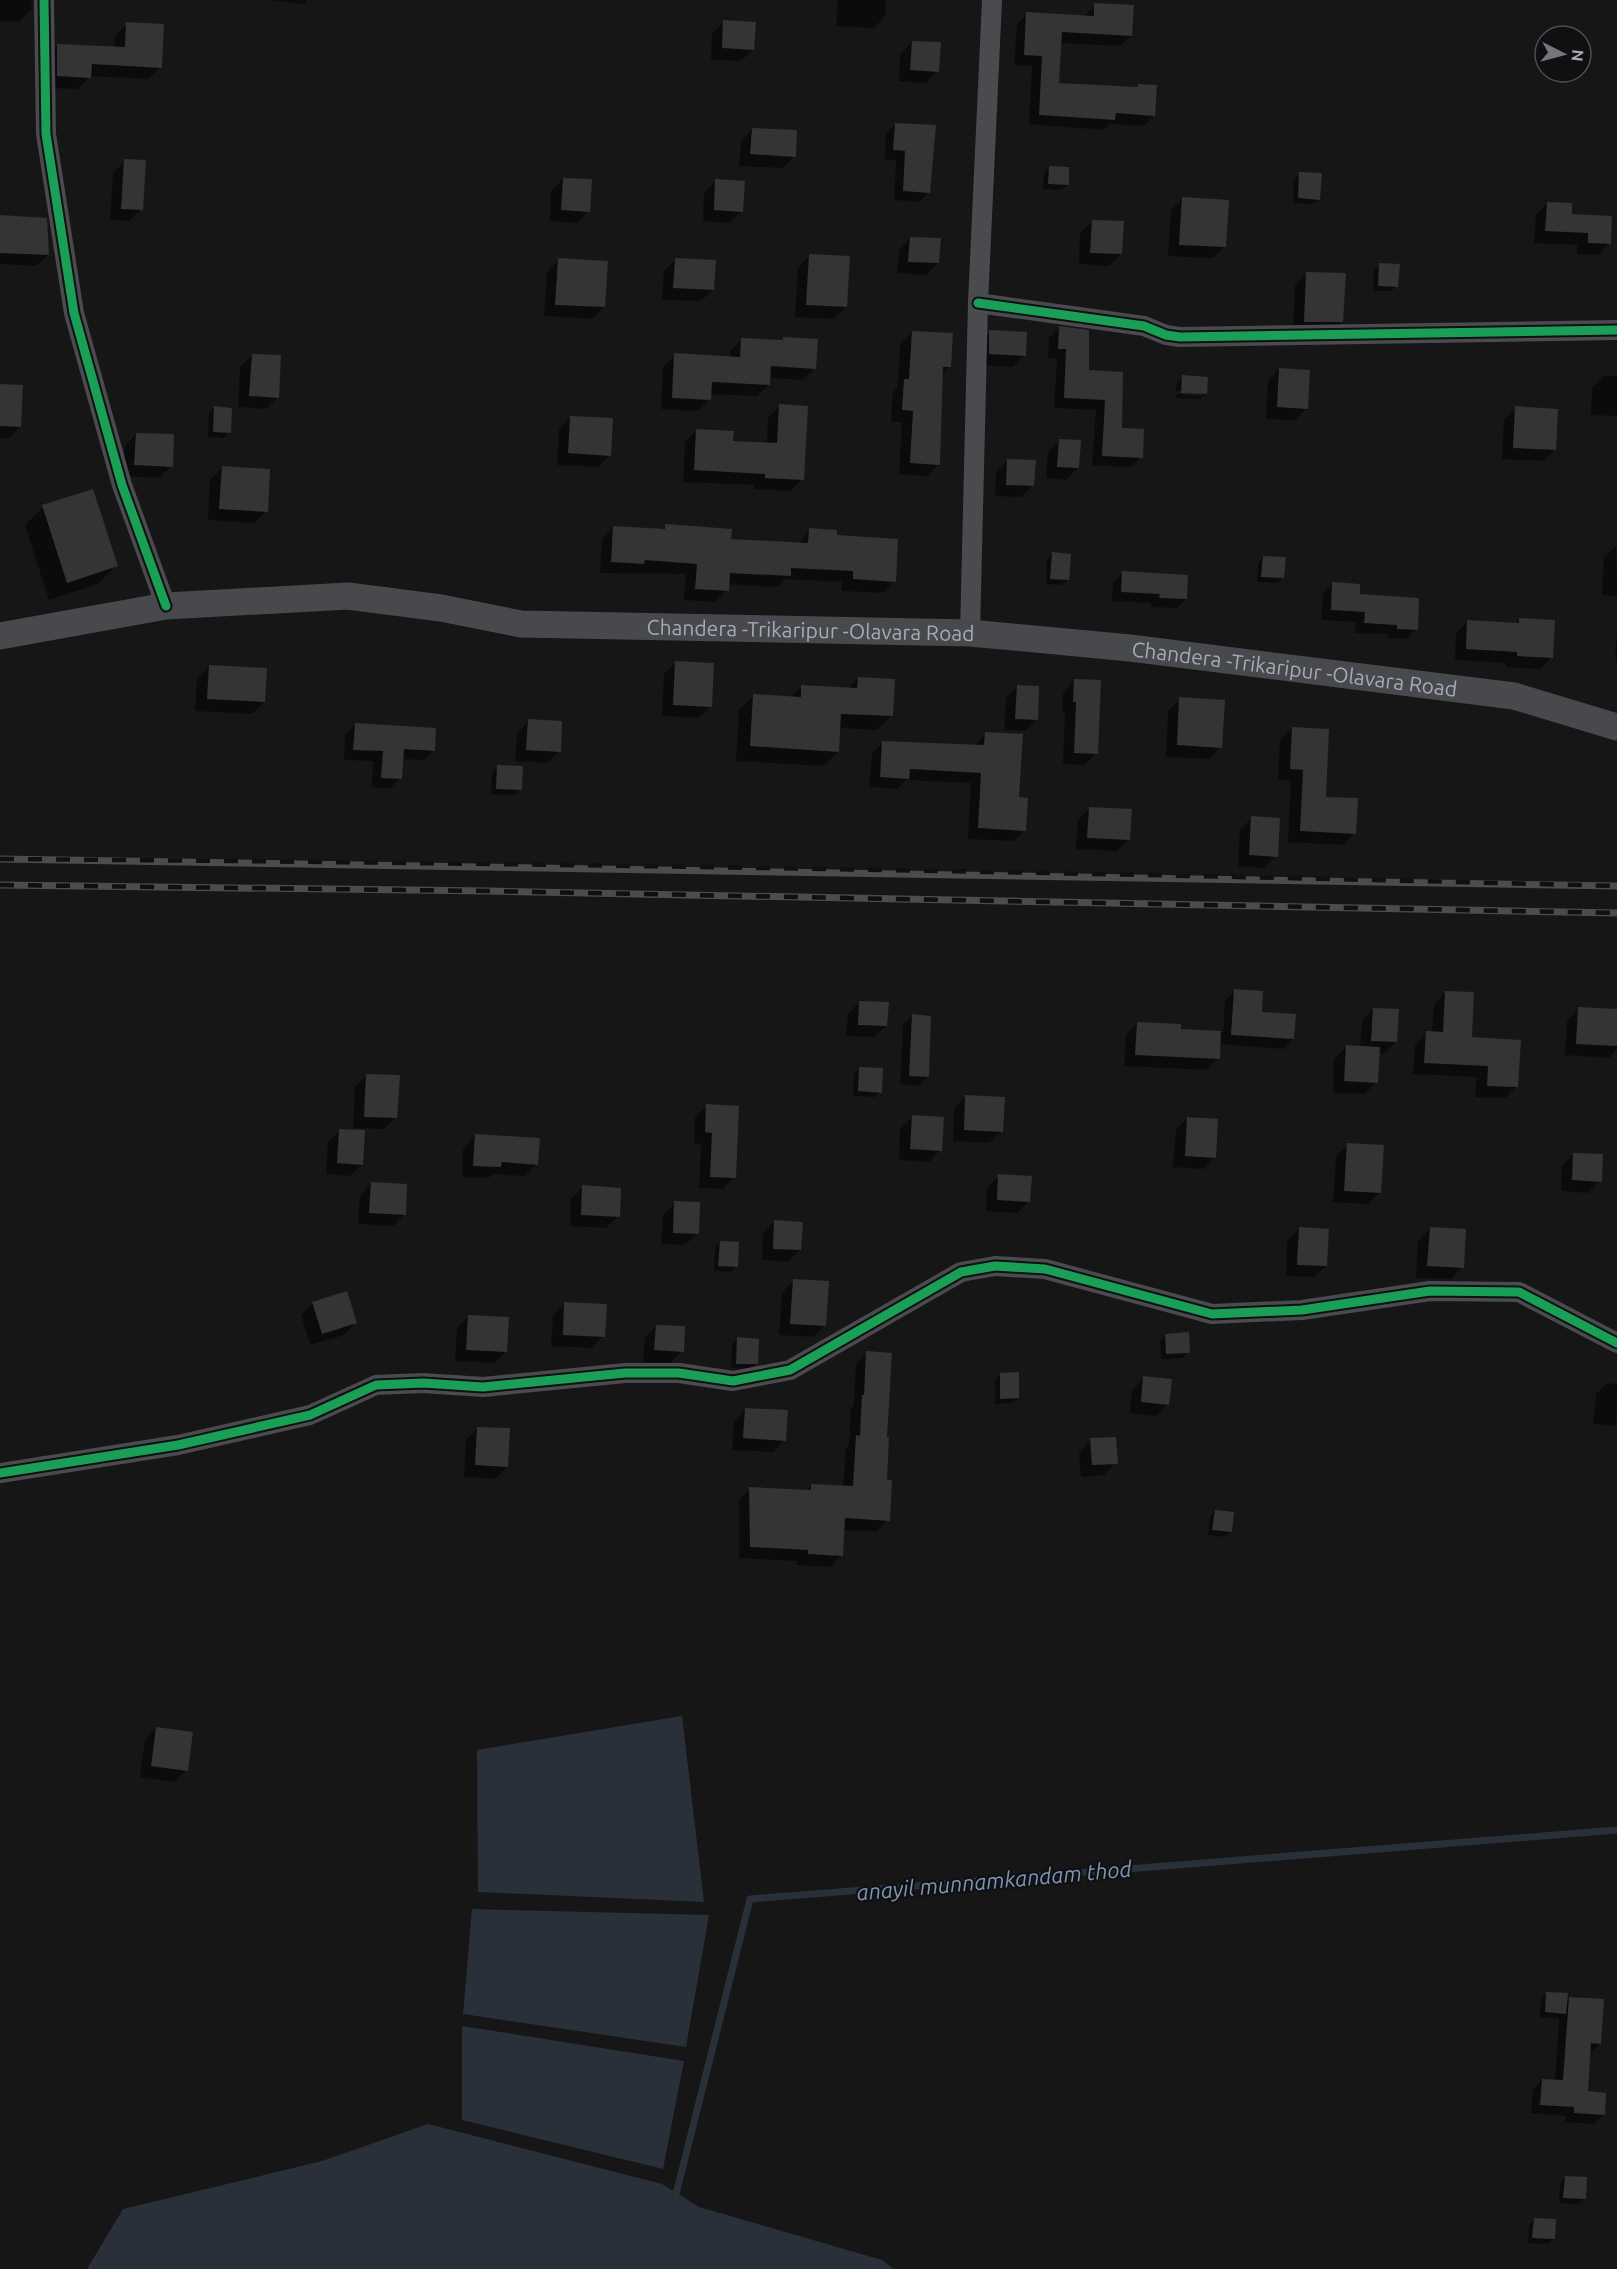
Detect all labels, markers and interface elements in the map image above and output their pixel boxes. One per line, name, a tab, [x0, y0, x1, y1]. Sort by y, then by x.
north arrow	[1533, 24, 1593, 84]
text: N	[1568, 49, 1587, 62]
street label: Chandera -Trikaripur -Olavara Road	[647, 615, 975, 645]
street label: Chandera -Trikaripur -Olavara Road	[1131, 636, 1459, 701]
water label: anayil munnamkandam thod	[856, 1855, 1133, 1904]

